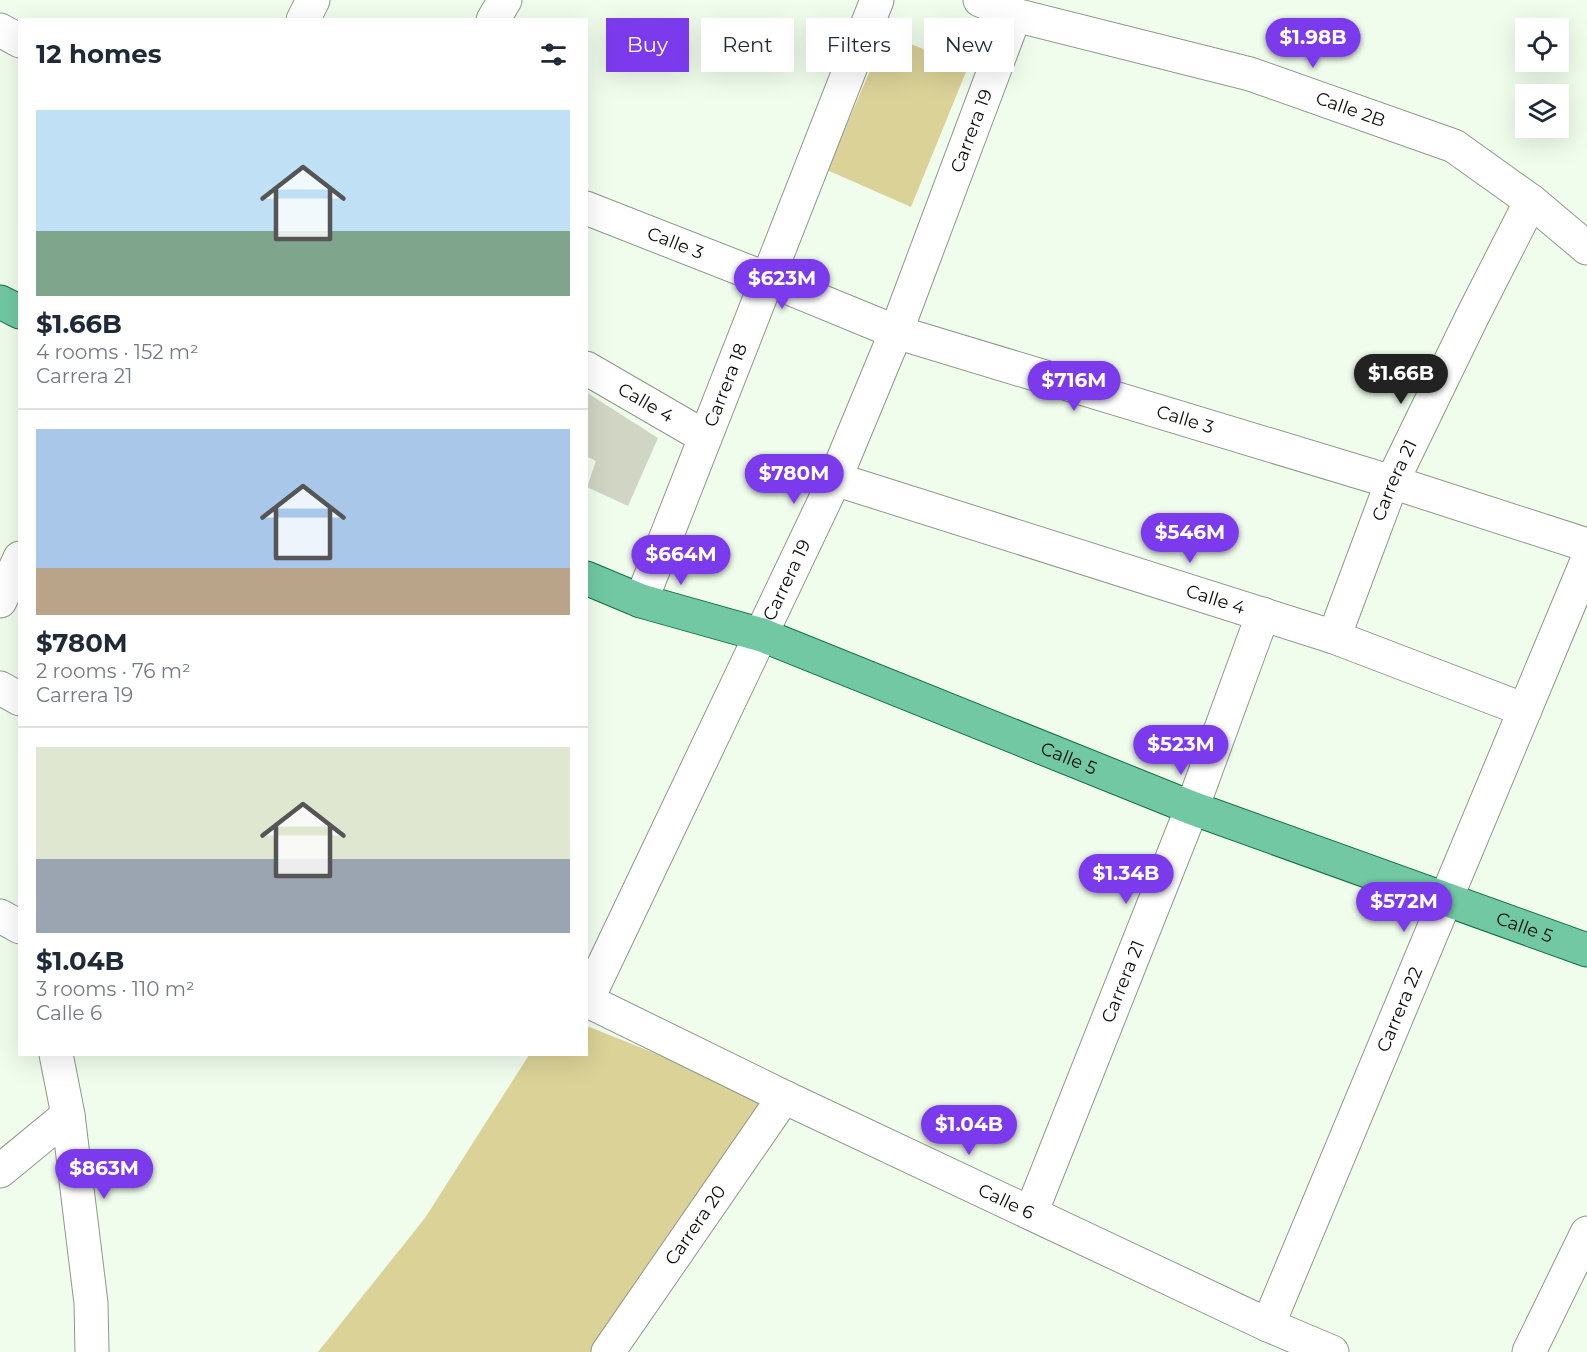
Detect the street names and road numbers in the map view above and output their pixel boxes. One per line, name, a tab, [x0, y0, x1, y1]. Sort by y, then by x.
street label: Carrera 19	[946, 86, 997, 176]
street label: Calle 2B	[1313, 87, 1388, 132]
street label: Calle 3	[644, 222, 707, 264]
street label: Carrera 18	[699, 340, 752, 430]
street label: Calle 4	[614, 378, 677, 427]
street label: Calle 3	[1154, 400, 1216, 438]
street label: Carrera 21	[1367, 436, 1422, 524]
street label: Carrera 19	[758, 536, 816, 624]
street label: Calle 4	[1183, 580, 1248, 619]
street label: Calle 5	[1037, 737, 1100, 780]
street label: Calle 5	[1493, 907, 1556, 948]
street label: Carrera 21	[1097, 937, 1149, 1026]
street label: Carrera 22	[1372, 963, 1427, 1055]
street label: Calle 6	[975, 1179, 1038, 1224]
street label: Carrera 20	[660, 1181, 731, 1269]

